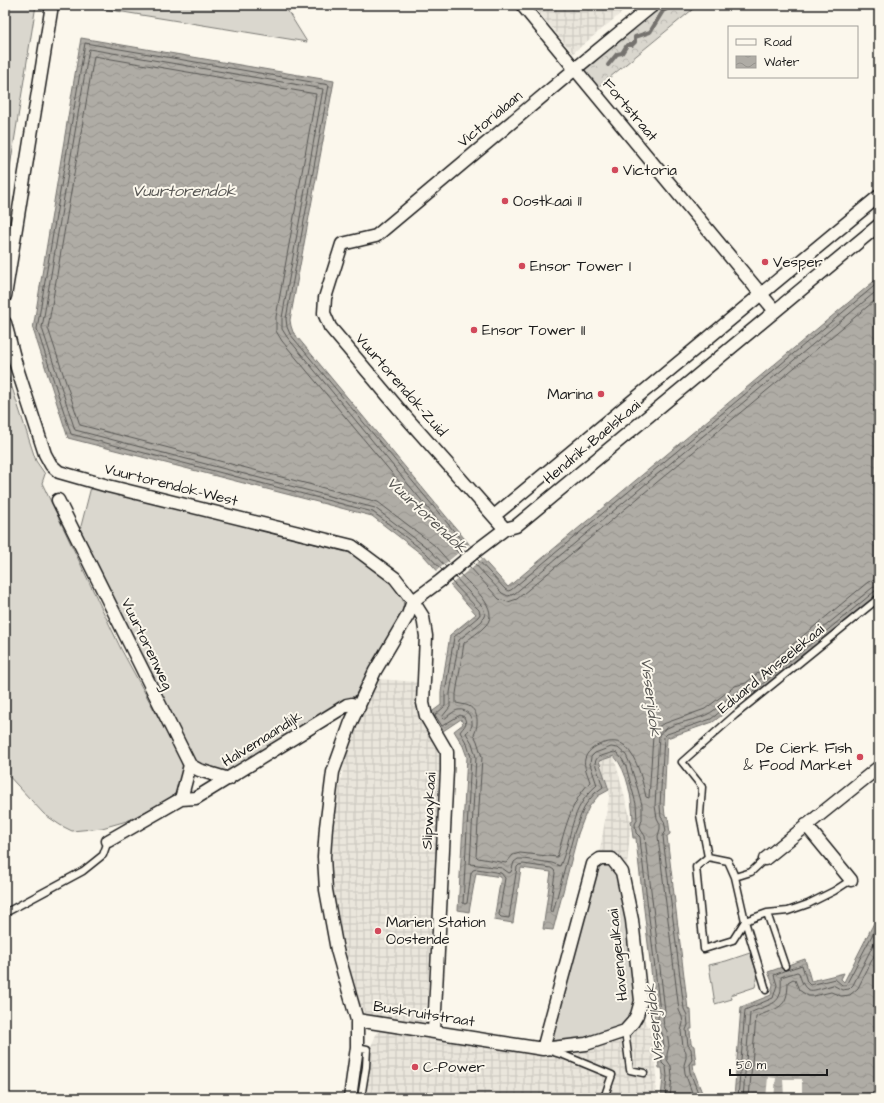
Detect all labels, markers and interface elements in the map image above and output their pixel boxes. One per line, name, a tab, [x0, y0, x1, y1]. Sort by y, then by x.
legend	[728, 26, 858, 78]
text: Road	[764, 34, 792, 51]
text: Water	[764, 54, 800, 71]
street label: Fortstraat	[597, 74, 663, 146]
street label: Victorialaan	[453, 85, 527, 152]
place label: Victoria	[623, 160, 677, 181]
marker: Victoria	[610, 165, 620, 175]
water label: Vuurtorendok	[132, 180, 237, 202]
place label: Oostkaai 11	[513, 191, 582, 212]
marker: Oostkaai 11	[500, 196, 510, 206]
place label: Vesper	[773, 252, 823, 273]
place label: Ensor Tower I	[530, 256, 631, 277]
marker: Vesper	[760, 257, 770, 267]
marker: Ensor Tower I	[517, 261, 527, 271]
place label: Ensor Tower II	[482, 320, 585, 341]
marker: Ensor Tower II	[469, 325, 479, 335]
street label: Vuurtorendok-Zuid	[350, 329, 452, 441]
place label: Marina	[547, 384, 593, 405]
marker: Marina	[596, 389, 606, 399]
street label: Hendrik Baelskaai	[539, 395, 646, 489]
street label: Vuurtorendok-West	[102, 458, 240, 512]
water label: Vuurtorendok	[382, 472, 473, 559]
street label: Vuurtorenweg	[115, 595, 178, 694]
street label: Eduard Anseelekaai	[713, 619, 829, 719]
water label: Visserijdok	[635, 657, 667, 738]
street label: Halvemaandijk	[218, 706, 306, 772]
place label: De Cierk Fish & Food Market	[743, 738, 853, 776]
marker: De Cierk Fish & Food Market	[855, 752, 865, 762]
street label: Slipwaykaai	[416, 771, 443, 850]
street label: Havengeulkaai	[603, 907, 634, 1002]
place label: Marien Station Oostende	[386, 912, 486, 950]
marker: Marien Station Oostende	[373, 926, 383, 936]
water label: Visserijdok	[639, 982, 669, 1063]
street label: Buskruitstraat	[372, 996, 476, 1032]
scale bar	[730, 1051, 827, 1077]
place label: C-Power	[423, 1057, 485, 1078]
text: 50 m	[736, 1057, 767, 1074]
marker: C-Power	[410, 1062, 420, 1072]

